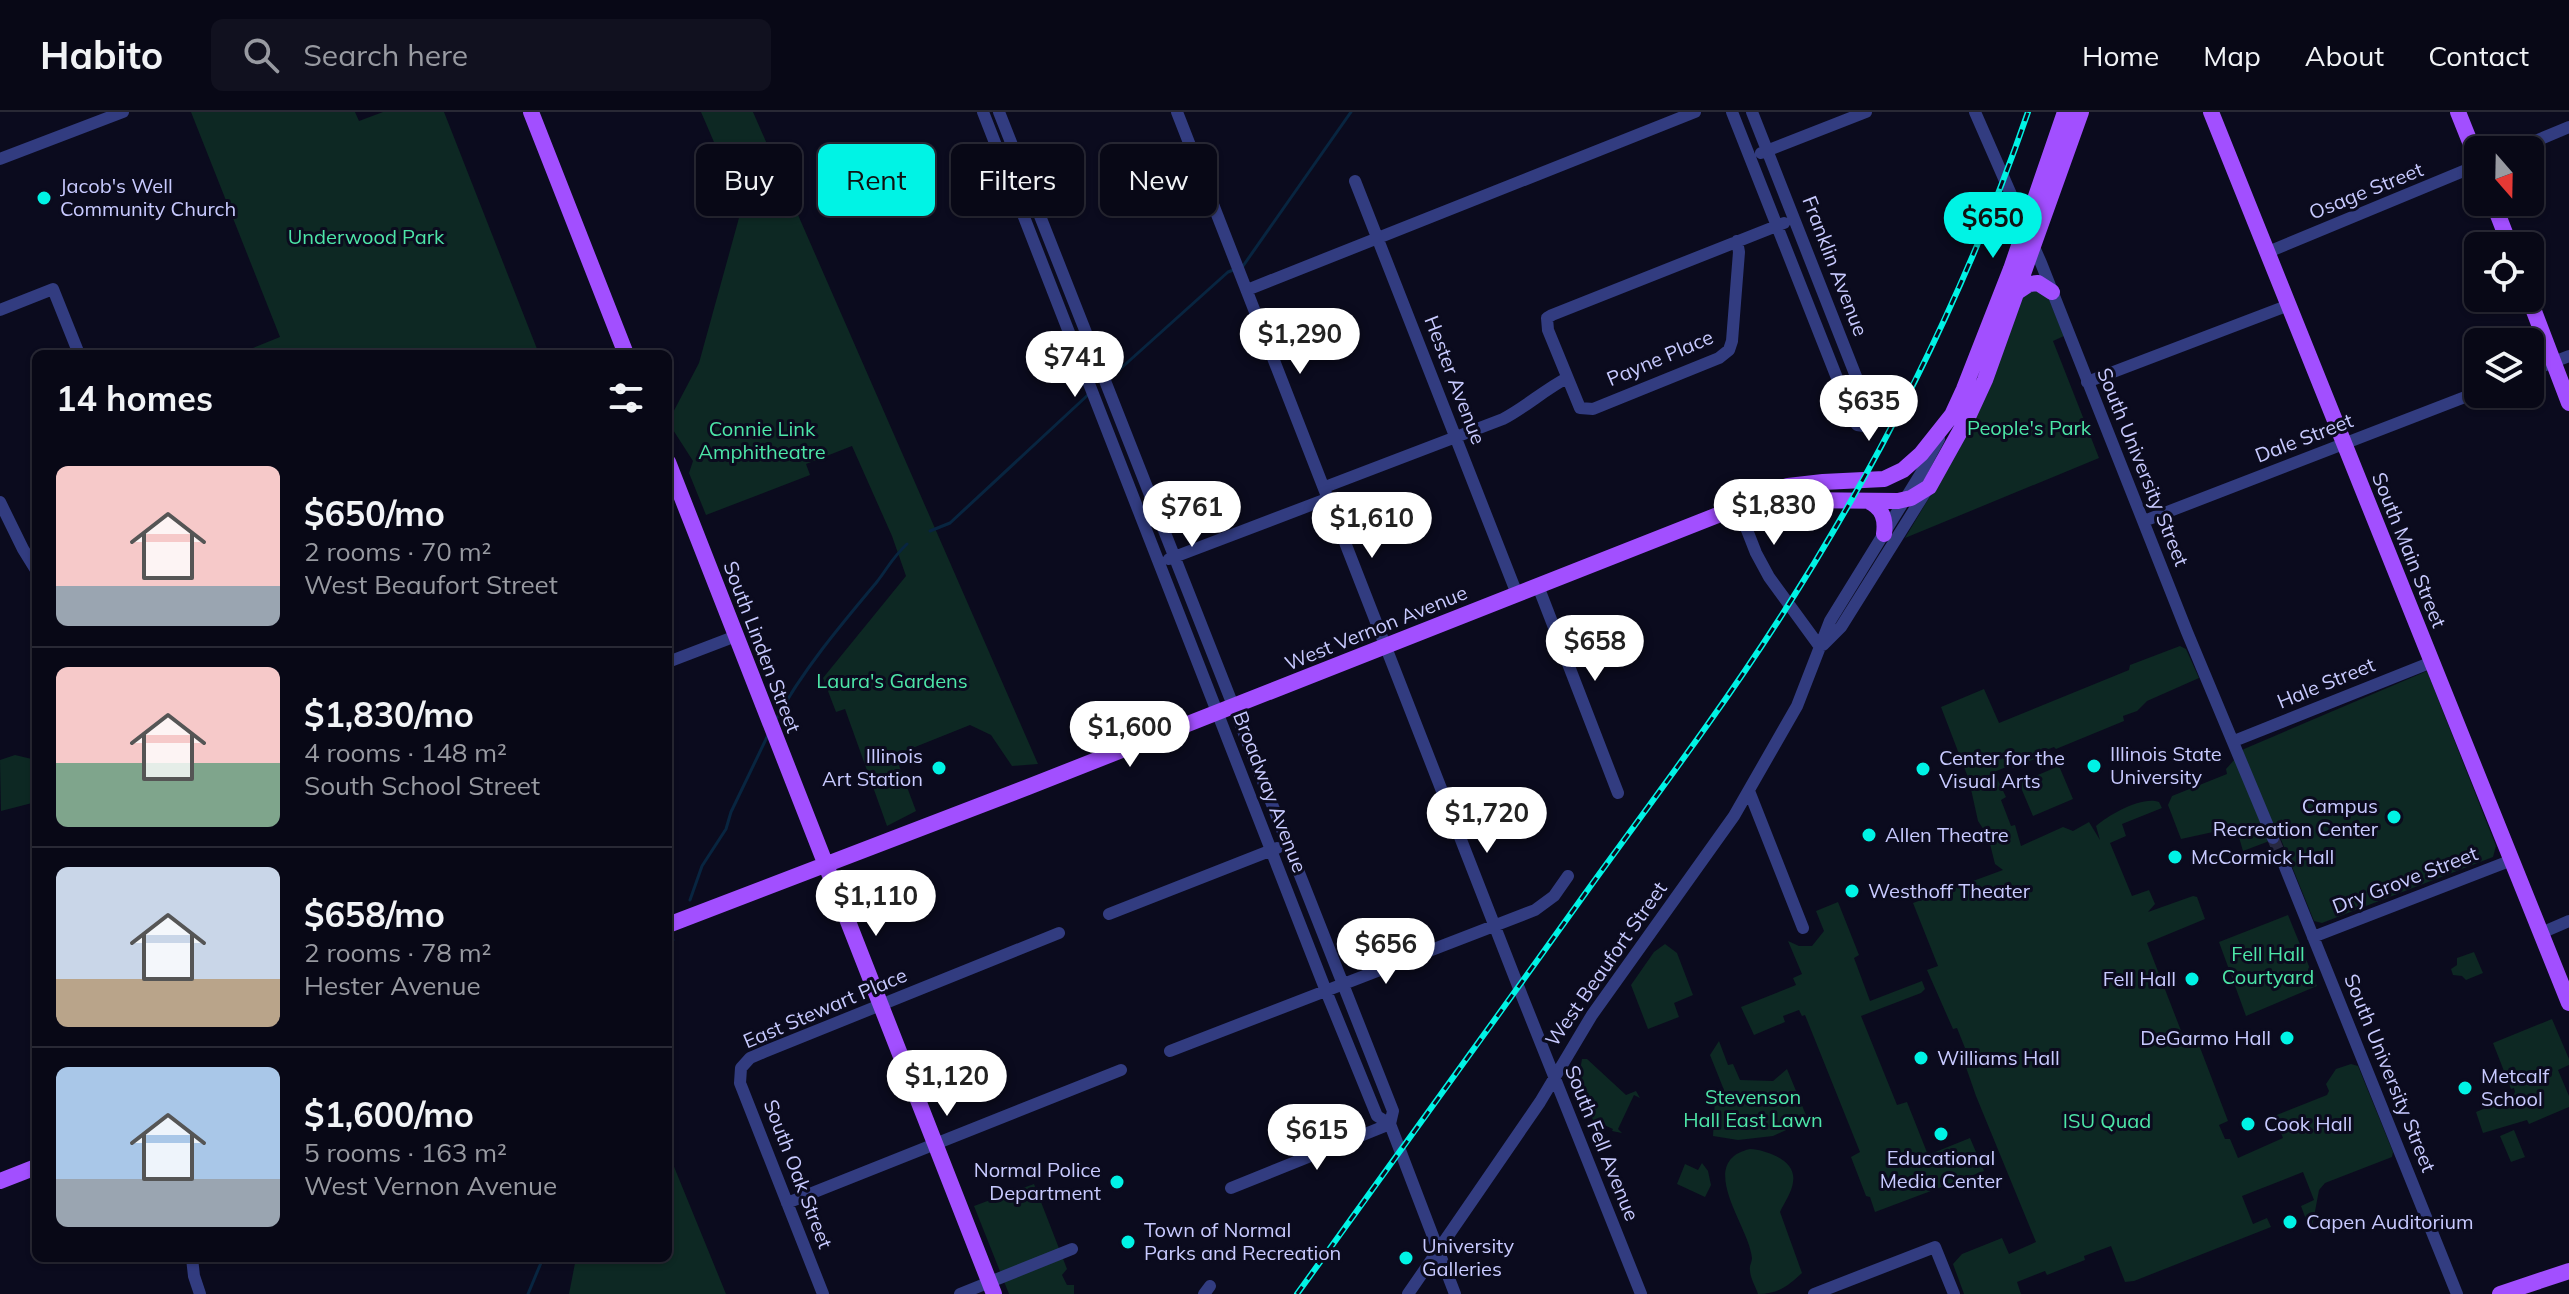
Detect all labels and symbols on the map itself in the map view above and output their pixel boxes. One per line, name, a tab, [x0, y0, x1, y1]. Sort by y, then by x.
north arrow	[2464, 136, 2544, 216]
street label: Osage Street	[2305, 156, 2427, 225]
place label: Jacob's Well Community Church	[60, 173, 236, 221]
marker: Jacob's Well Community Church	[35, 189, 53, 207]
street label: Franklin Avenue	[1797, 192, 1874, 340]
pin: $650	[1946, 192, 2040, 260]
park label: Underwood Park	[288, 224, 445, 249]
pin: $1,290	[1235, 308, 1365, 376]
street label: Hester Avenue	[1419, 312, 1491, 448]
street label: Payne Place	[1603, 324, 1717, 391]
pin: $741	[1028, 331, 1122, 399]
street label: South University Street	[2092, 364, 2195, 570]
pin: $635	[1822, 375, 1916, 443]
street label: Dale Street	[2251, 407, 2356, 468]
park label: People's Park	[1967, 415, 2092, 440]
park label: Connie Link Amphitheatre	[698, 416, 826, 464]
street label: South Main Street	[2367, 468, 2452, 631]
pin: $1,830	[1709, 479, 1839, 547]
pin: $761	[1145, 481, 1239, 549]
pin: $1,610	[1307, 492, 1437, 560]
street label: South Linden Street	[718, 557, 807, 736]
street label: West Vernon Avenue	[1281, 579, 1471, 676]
pin: $658	[1548, 615, 1642, 683]
street label: Hale Street	[2273, 652, 2378, 714]
park label: Laura's Gardens	[816, 668, 968, 693]
pin: $1,600	[1065, 701, 1195, 769]
street label: Broadway Avenue	[1228, 708, 1313, 876]
place label: Illinois State University	[2110, 741, 2222, 789]
place label: Illinois Art Station	[822, 743, 923, 791]
place label: Center for the Visual Arts	[1939, 745, 2065, 793]
marker: Illinois State University	[2085, 757, 2103, 775]
marker: Illinois Art Station	[930, 759, 948, 777]
marker: Center for the Visual Arts	[1914, 760, 1932, 778]
pin: $1,720	[1422, 787, 1552, 855]
place label: Campus Recreation Center	[2213, 793, 2379, 841]
marker: Campus Recreation Center	[2385, 808, 2403, 826]
place label: Allen Theatre	[1885, 822, 2009, 847]
marker: Allen Theatre	[1860, 826, 1878, 844]
street label: Dry Grove Street	[2329, 840, 2481, 919]
place label: McCormick Hall	[2191, 844, 2334, 869]
marker: McCormick Hall	[2166, 848, 2184, 866]
pin: $1,110	[811, 870, 941, 938]
street label: West Beaufort Street	[1539, 877, 1672, 1051]
place label: Westhoff Theater	[1868, 878, 2031, 903]
marker: Westhoff Theater	[1843, 882, 1861, 900]
pin: $656	[1339, 918, 1433, 986]
park label: Fell Hall Courtyard	[2222, 941, 2314, 989]
street label: East Stewart Place	[739, 962, 910, 1053]
place label: Fell Hall	[2103, 966, 2176, 991]
marker: Fell Hall	[2183, 970, 2201, 988]
street label: South University Street	[2339, 970, 2442, 1176]
place label: DeGarmo Hall	[2140, 1025, 2271, 1050]
marker: DeGarmo Hall	[2278, 1029, 2296, 1047]
place label: Williams Hall	[1937, 1045, 2060, 1070]
marker: Williams Hall	[1912, 1049, 1930, 1067]
pin: $1,120	[882, 1050, 1012, 1118]
street label: South Fell Avenue	[1560, 1061, 1645, 1224]
place label: Metcalf School	[2481, 1063, 2550, 1111]
marker: Metcalf School	[2456, 1079, 2474, 1097]
park label: Stevenson Hall East Lawn	[1683, 1084, 1823, 1132]
street label: South Oak Street	[759, 1096, 838, 1252]
pin: $615	[1270, 1104, 1364, 1172]
park label: ISU Quad	[2063, 1108, 2151, 1133]
place label: Cook Hall	[2264, 1111, 2352, 1136]
marker: Cook Hall	[2239, 1115, 2257, 1133]
marker: Educational Media Center	[1932, 1125, 1950, 1143]
place label: Educational Media Center	[1880, 1145, 2003, 1193]
place label: Normal Police Department	[974, 1157, 1101, 1205]
marker: Normal Police Department	[1108, 1173, 1126, 1191]
place label: Capen Auditorium	[2306, 1209, 2474, 1234]
marker: Capen Auditorium	[2281, 1213, 2299, 1231]
place label: Town of Normal Parks and Recreation	[1144, 1217, 1341, 1265]
marker: Town of Normal Parks and Recreation	[1119, 1233, 1137, 1251]
place label: University Galleries	[1422, 1233, 1514, 1281]
marker: University Galleries	[1397, 1249, 1415, 1267]

